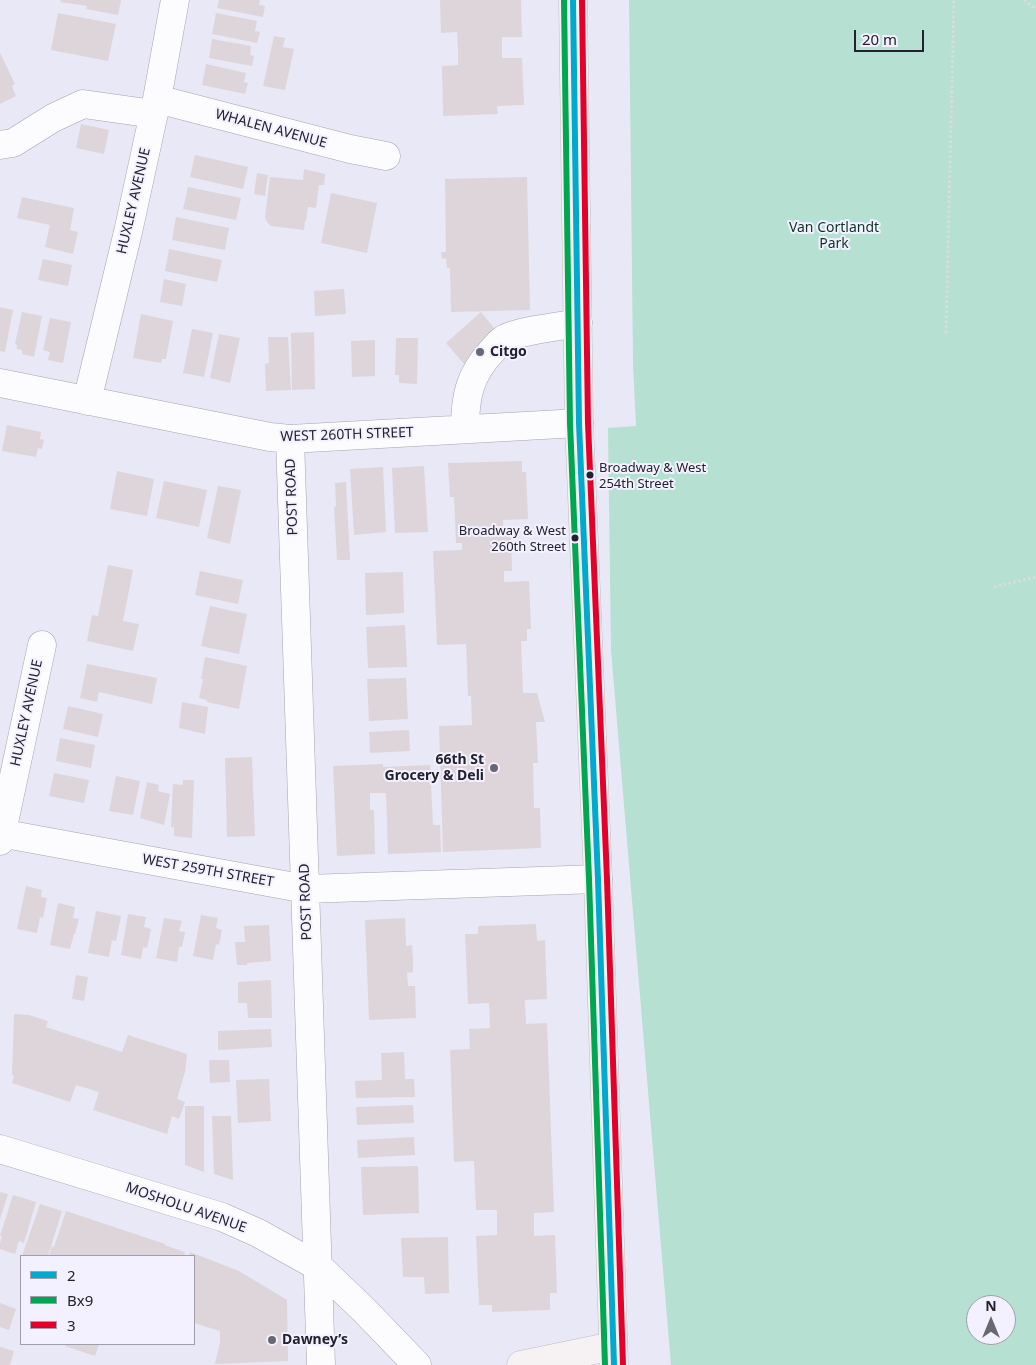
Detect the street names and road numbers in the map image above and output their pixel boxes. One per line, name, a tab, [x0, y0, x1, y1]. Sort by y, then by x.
street label: WHALEN AVENUE	[213, 106, 329, 152]
street label: HUXLEY AVENUE	[114, 146, 154, 256]
street label: WEST 260TH STREET	[280, 424, 414, 446]
street label: POST ROAD	[282, 458, 302, 536]
street label: HUXLEY AVENUE	[7, 658, 47, 768]
street label: WEST 259TH STREET	[141, 851, 275, 891]
street label: POST ROAD	[296, 863, 316, 941]
street label: MOSHOLU AVENUE	[123, 1179, 249, 1237]

